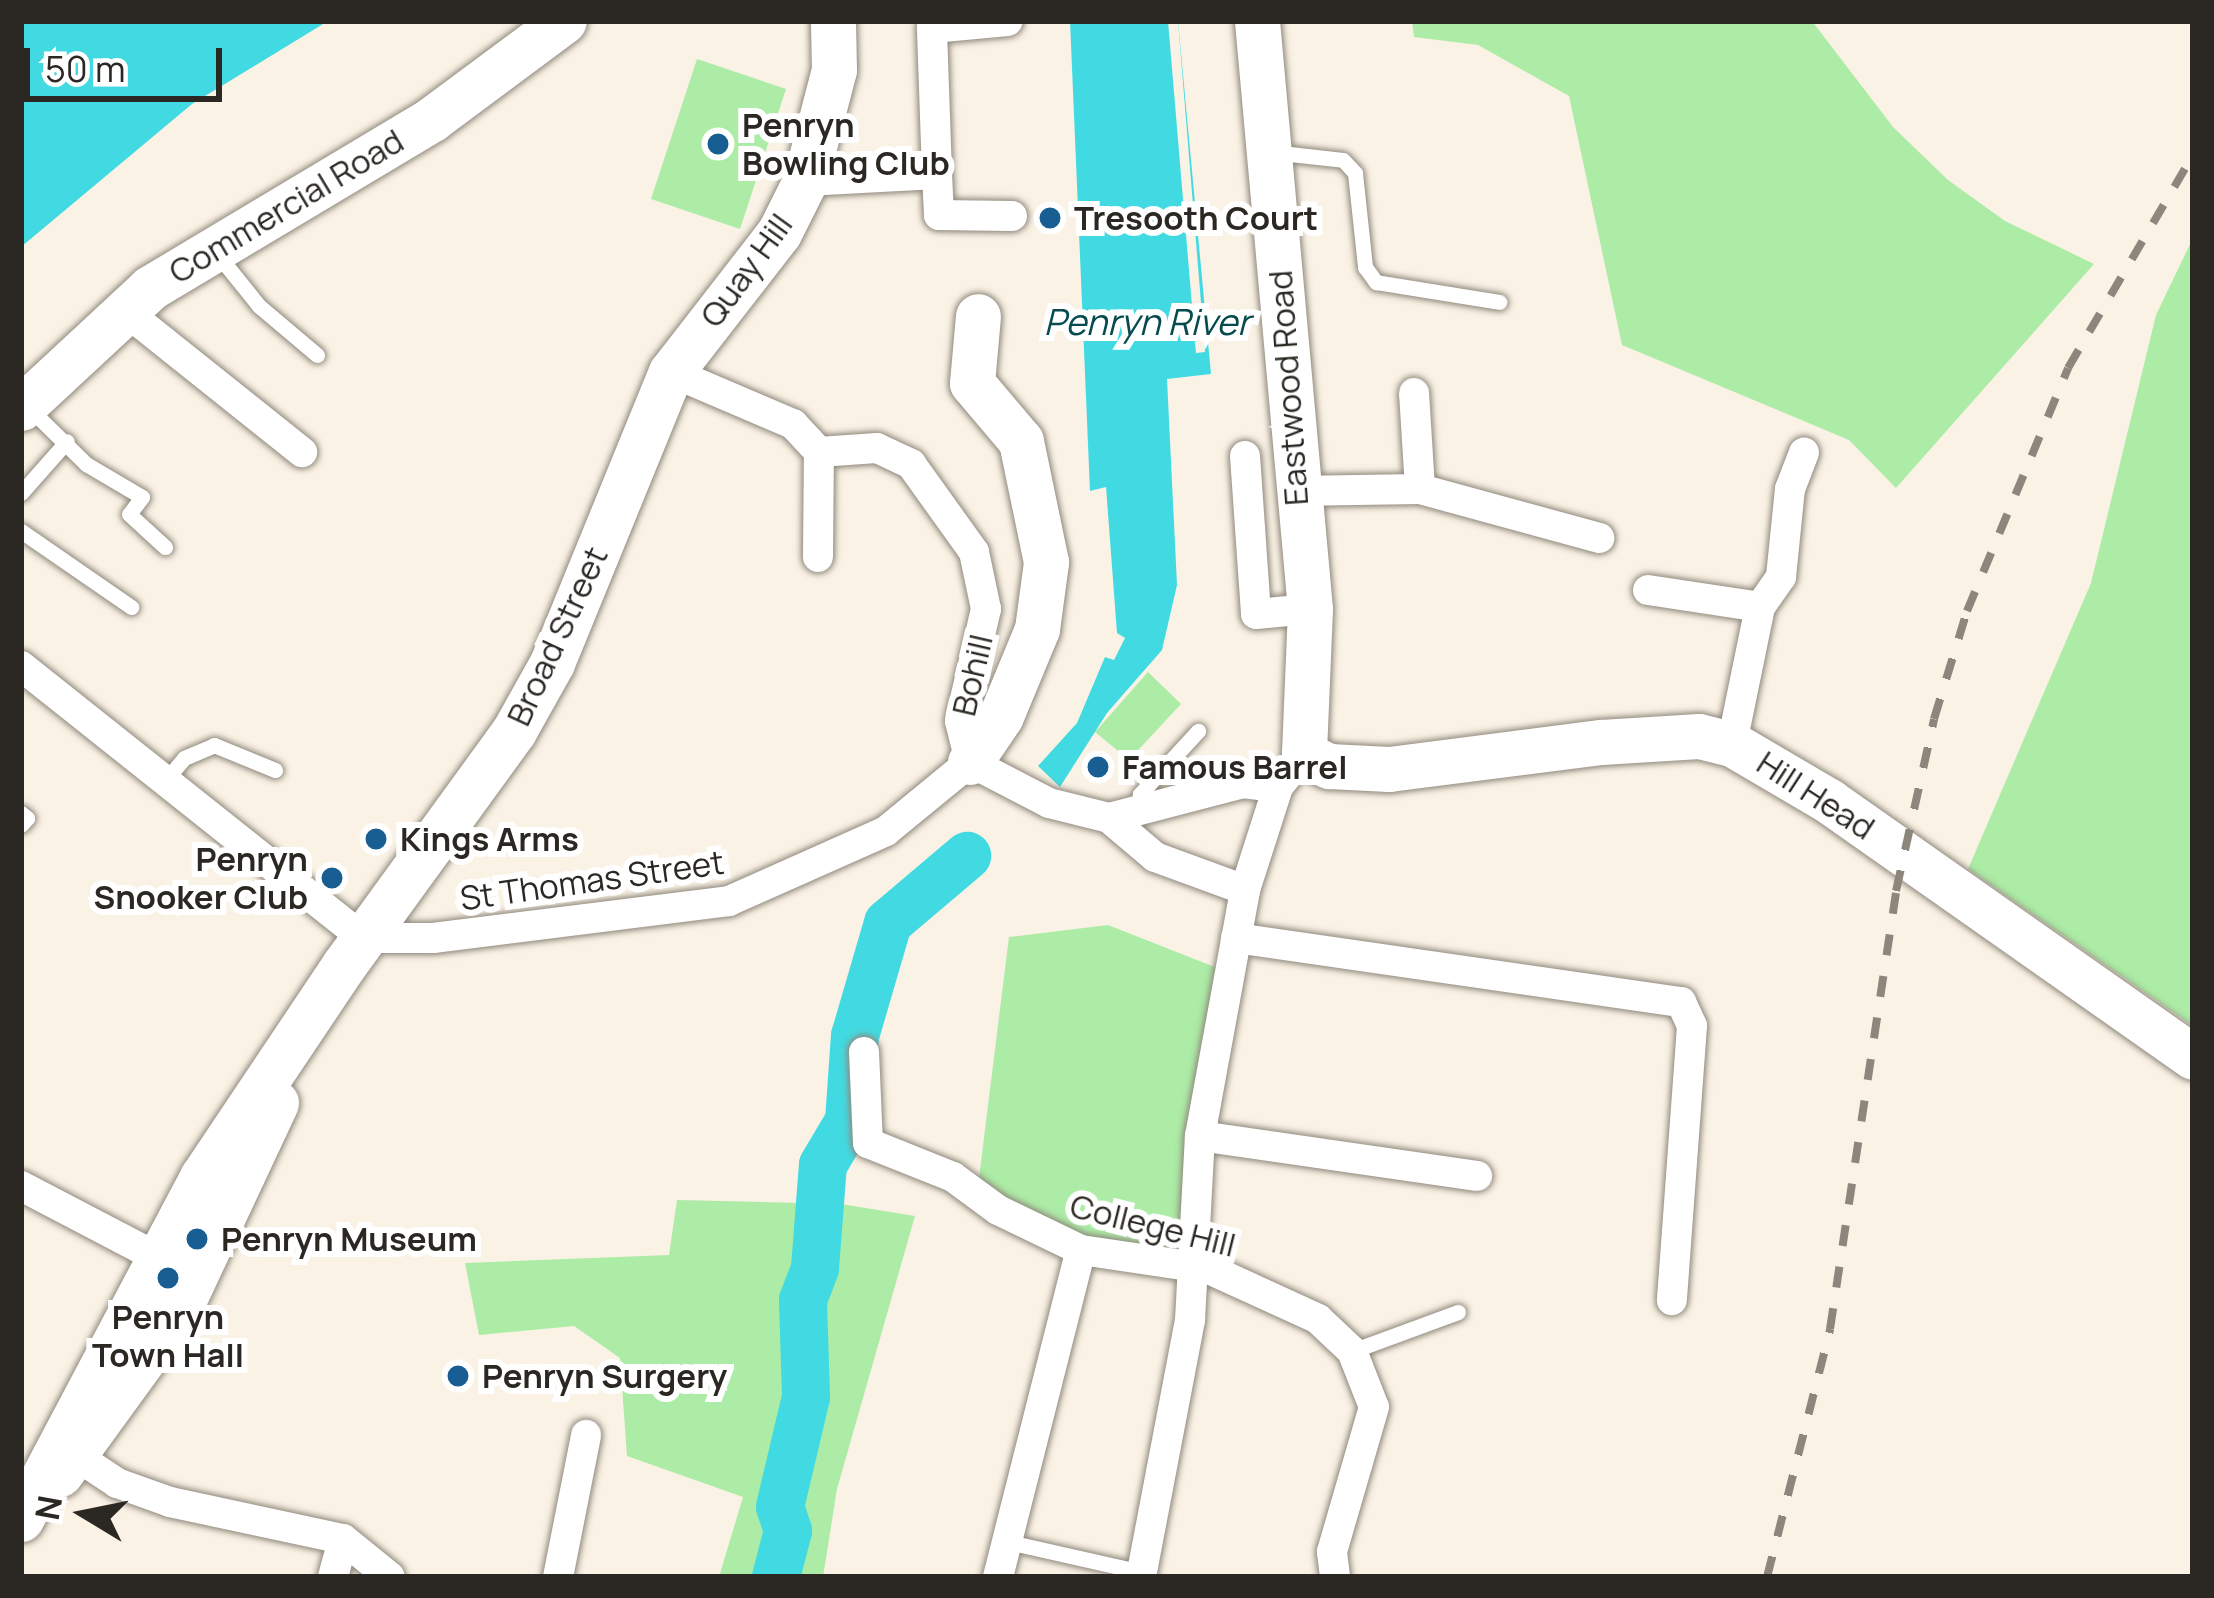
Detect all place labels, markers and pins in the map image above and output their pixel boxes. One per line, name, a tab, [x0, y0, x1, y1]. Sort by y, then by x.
place label: Penryn Bowling Club	[742, 105, 950, 183]
marker: Penryn Bowling Club	[705, 131, 731, 157]
place label: Tresooth Court	[1074, 198, 1318, 238]
marker: Tresooth Court	[1037, 205, 1063, 231]
place label: Famous Barrel	[1122, 747, 1347, 787]
marker: Famous Barrel	[1085, 754, 1111, 780]
place label: Kings Arms	[400, 819, 579, 859]
marker: Kings Arms	[363, 826, 389, 852]
place label: Penryn Snooker Club	[93, 839, 308, 917]
marker: Penryn Snooker Club	[319, 865, 345, 891]
place label: Penryn Museum	[221, 1219, 477, 1259]
marker: Penryn Museum	[184, 1226, 210, 1252]
marker: Penryn Town Hall	[155, 1265, 181, 1291]
place label: Penryn Town Hall	[92, 1297, 244, 1375]
place label: Penryn Surgery	[482, 1356, 727, 1396]
marker: Penryn Surgery	[445, 1363, 471, 1389]

